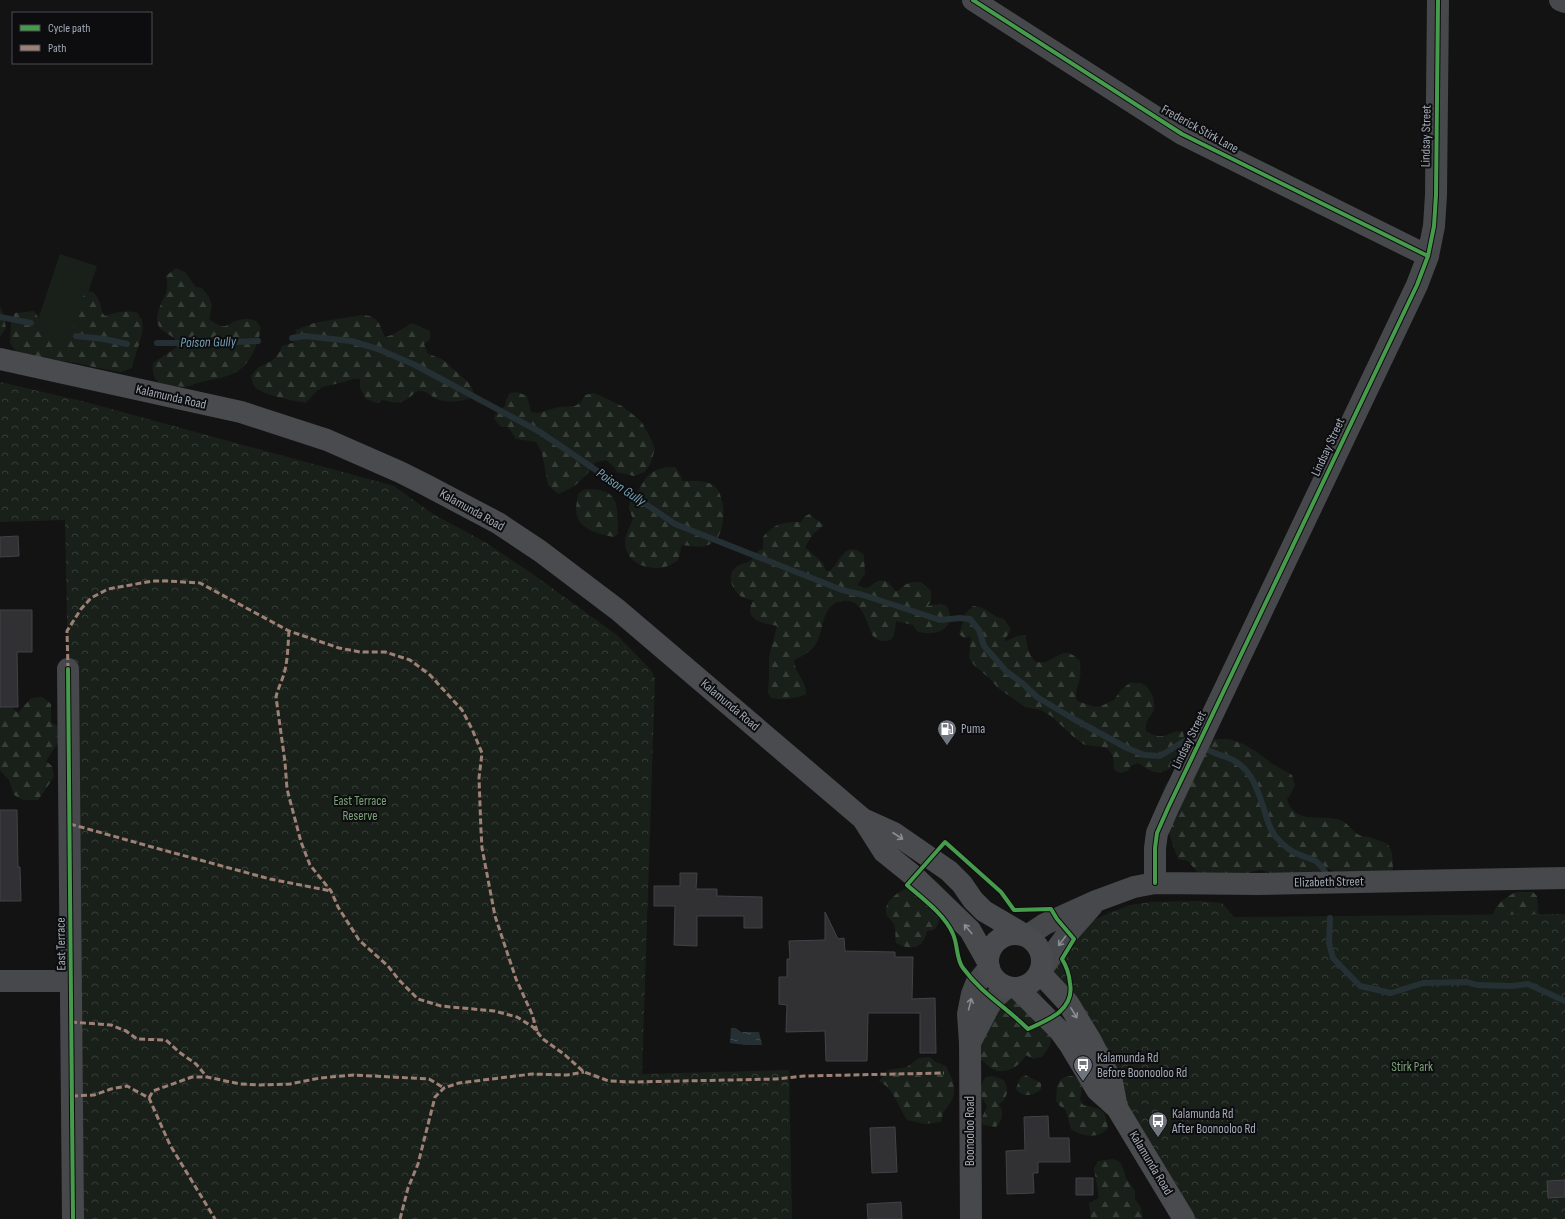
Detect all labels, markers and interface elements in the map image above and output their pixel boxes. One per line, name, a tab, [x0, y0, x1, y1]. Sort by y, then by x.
legend	[12, 12, 152, 64]
text: Cycle path	[48, 21, 90, 36]
text: Path	[48, 41, 66, 56]
street label: Frederick Stirk Lane	[1159, 101, 1241, 157]
street label: Lindsay Street	[1417, 105, 1435, 167]
water label: Poison Gully	[180, 333, 237, 351]
street label: Kalamunda Road	[134, 381, 208, 413]
street label: Lindsay Street	[1308, 415, 1348, 479]
water label: Poison Gully	[593, 464, 649, 510]
street label: Kalamunda Road	[437, 486, 507, 534]
street label: Kalamunda Road	[697, 676, 763, 734]
street label: Lindsay Street	[1168, 708, 1210, 771]
fuel station icon: Puma	[936, 718, 958, 746]
place label: Puma	[961, 721, 985, 737]
park label: East Terrace Reserve	[333, 793, 387, 824]
one-way arrow	[892, 832, 903, 840]
street label: Elizabeth Street	[1294, 873, 1364, 891]
street label: East Terrace	[53, 917, 69, 971]
one-way arrow	[963, 924, 972, 934]
one-way arrow	[1058, 936, 1066, 947]
one-way arrow	[967, 998, 974, 1011]
one-way arrow	[1071, 1007, 1079, 1019]
place label: Kalamunda Rd Before Boonooloo Rd	[1097, 1050, 1187, 1081]
bus stop icon: Kalamunda Rd Before Boonooloo Rd	[1072, 1054, 1094, 1082]
park label: Stirk Park	[1391, 1059, 1433, 1075]
street label: Boonooloo Road	[962, 1096, 978, 1166]
place label: Kalamunda Rd After Boonooloo Rd	[1171, 1106, 1256, 1137]
bus stop icon: Kalamunda Rd After Boonooloo Rd	[1147, 1110, 1169, 1138]
street label: Kalamunda Road	[1126, 1128, 1176, 1198]

